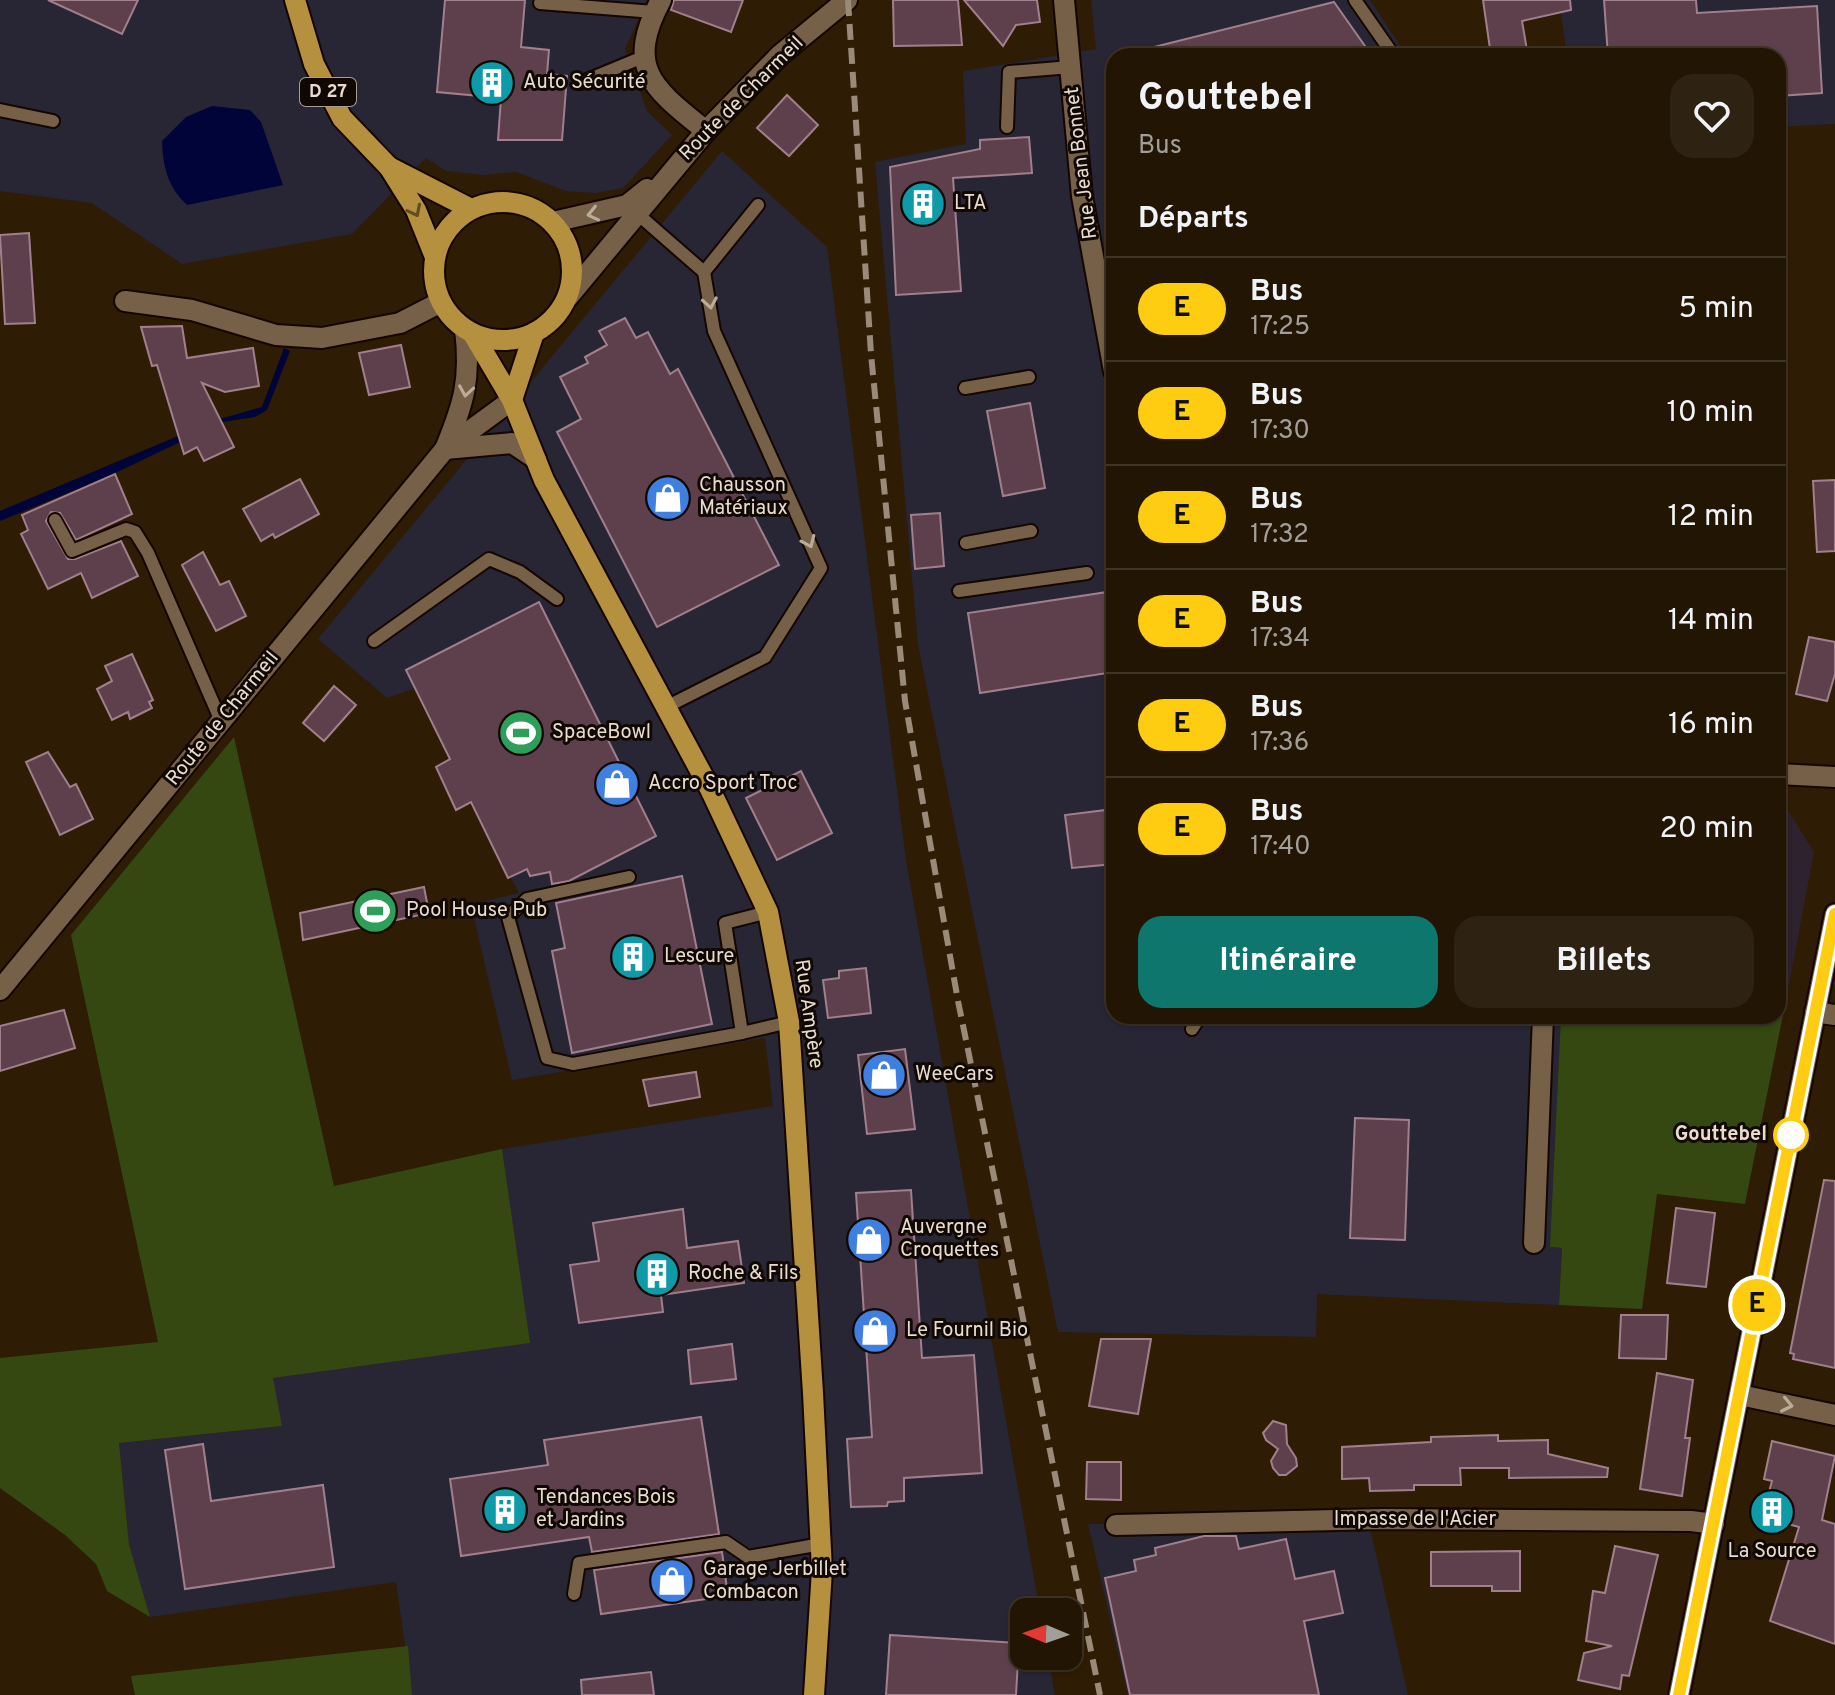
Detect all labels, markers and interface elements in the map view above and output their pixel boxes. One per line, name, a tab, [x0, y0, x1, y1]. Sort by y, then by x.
street label: Route de Charmeil	[674, 31, 810, 167]
building icon: Auto Sécurité	[468, 59, 516, 107]
place label: Auto Sécurité	[523, 70, 645, 96]
button: heart	[1670, 74, 1754, 158]
text: Gouttebel	[1138, 75, 1313, 124]
road number: D 27	[300, 78, 356, 106]
street label: Rue Jean Bonnet	[1060, 85, 1104, 241]
text: Bus	[1138, 130, 1182, 163]
building icon: LTA	[899, 180, 947, 228]
place label: LTA	[954, 191, 987, 217]
text: Départs	[1138, 201, 1249, 238]
one-way arrow	[405, 202, 421, 217]
one-way arrow	[587, 205, 600, 222]
text: Bus	[1250, 274, 1303, 311]
text: E	[1173, 291, 1191, 327]
text: 5 min	[1678, 291, 1754, 328]
one-way arrow	[700, 296, 717, 310]
text: 17:25	[1250, 311, 1310, 344]
text: Bus	[1250, 378, 1303, 415]
one-way arrow	[458, 384, 475, 397]
text: E	[1173, 395, 1191, 431]
text: 10 min	[1667, 395, 1754, 432]
text: 17:30	[1250, 415, 1310, 448]
place label: Chausson Matériaux	[699, 473, 788, 522]
shop icon: Chausson Matériaux	[644, 474, 692, 522]
text: Bus	[1250, 482, 1303, 519]
text: E	[1173, 499, 1191, 535]
text: 12 min	[1667, 499, 1754, 536]
text: 17:32	[1250, 519, 1309, 552]
one-way arrow	[800, 534, 816, 549]
text: Bus	[1250, 586, 1303, 623]
text: E	[1173, 603, 1191, 639]
text: 14 min	[1668, 603, 1754, 640]
text: 17:34	[1250, 623, 1310, 656]
street label: Route de Charmeil	[161, 646, 285, 792]
text: Bus	[1250, 690, 1303, 727]
text: E	[1173, 707, 1191, 743]
text: 16 min	[1668, 707, 1754, 744]
sports icon: SpaceBowl	[497, 709, 545, 757]
place label: SpaceBowl	[552, 720, 651, 746]
text: 17:36	[1250, 727, 1309, 760]
shop icon: Accro Sport Troc	[593, 760, 641, 808]
place label: Accro Sport Troc	[648, 771, 798, 797]
text: Bus	[1250, 794, 1303, 831]
text: E	[1173, 811, 1191, 847]
text: 20 min	[1659, 811, 1754, 848]
text: 17:40	[1250, 831, 1311, 864]
sports icon: Pool House Pub	[351, 887, 399, 935]
place label: Pool House Pub	[406, 898, 547, 924]
button: Itinéraire	[1138, 916, 1438, 1008]
button: Billets	[1454, 916, 1754, 1008]
building icon: Lescure	[609, 933, 657, 981]
place label: Lescure	[664, 944, 734, 970]
street label: Rue Ampère	[787, 958, 829, 1070]
shop icon: WeeCars	[860, 1051, 908, 1099]
place label: WeeCars	[915, 1062, 994, 1088]
marker: Gouttebel	[1774, 1118, 1808, 1152]
place label: Gouttebel	[1675, 1122, 1767, 1148]
place label: Auvergne Croquettes	[900, 1215, 999, 1264]
shop icon: Auvergne Croquettes	[845, 1216, 893, 1264]
building icon: Roche & Fils	[633, 1250, 681, 1298]
place label: Roche & Fils	[688, 1261, 798, 1287]
line badge: E	[1731, 1279, 1783, 1331]
text: E	[1748, 1287, 1766, 1323]
shop icon: Le Fournil Bio	[851, 1307, 899, 1355]
place label: Le Fournil Bio	[906, 1318, 1028, 1344]
one-way arrow	[1780, 1396, 1794, 1413]
place label: Tendances Bois et Jardins	[536, 1485, 676, 1534]
building icon: Tendances Bois et Jardins	[481, 1486, 529, 1534]
building icon: La Source	[1748, 1488, 1796, 1536]
street label: Impasse de l'Acier	[1334, 1507, 1496, 1533]
place label: La Source	[1728, 1539, 1816, 1565]
shop icon: Garage Jerbillet Combacon	[648, 1557, 696, 1605]
place label: Garage Jerbillet Combacon	[703, 1557, 847, 1606]
north arrow	[1010, 1598, 1082, 1670]
map controls	[1010, 1598, 1082, 1670]

